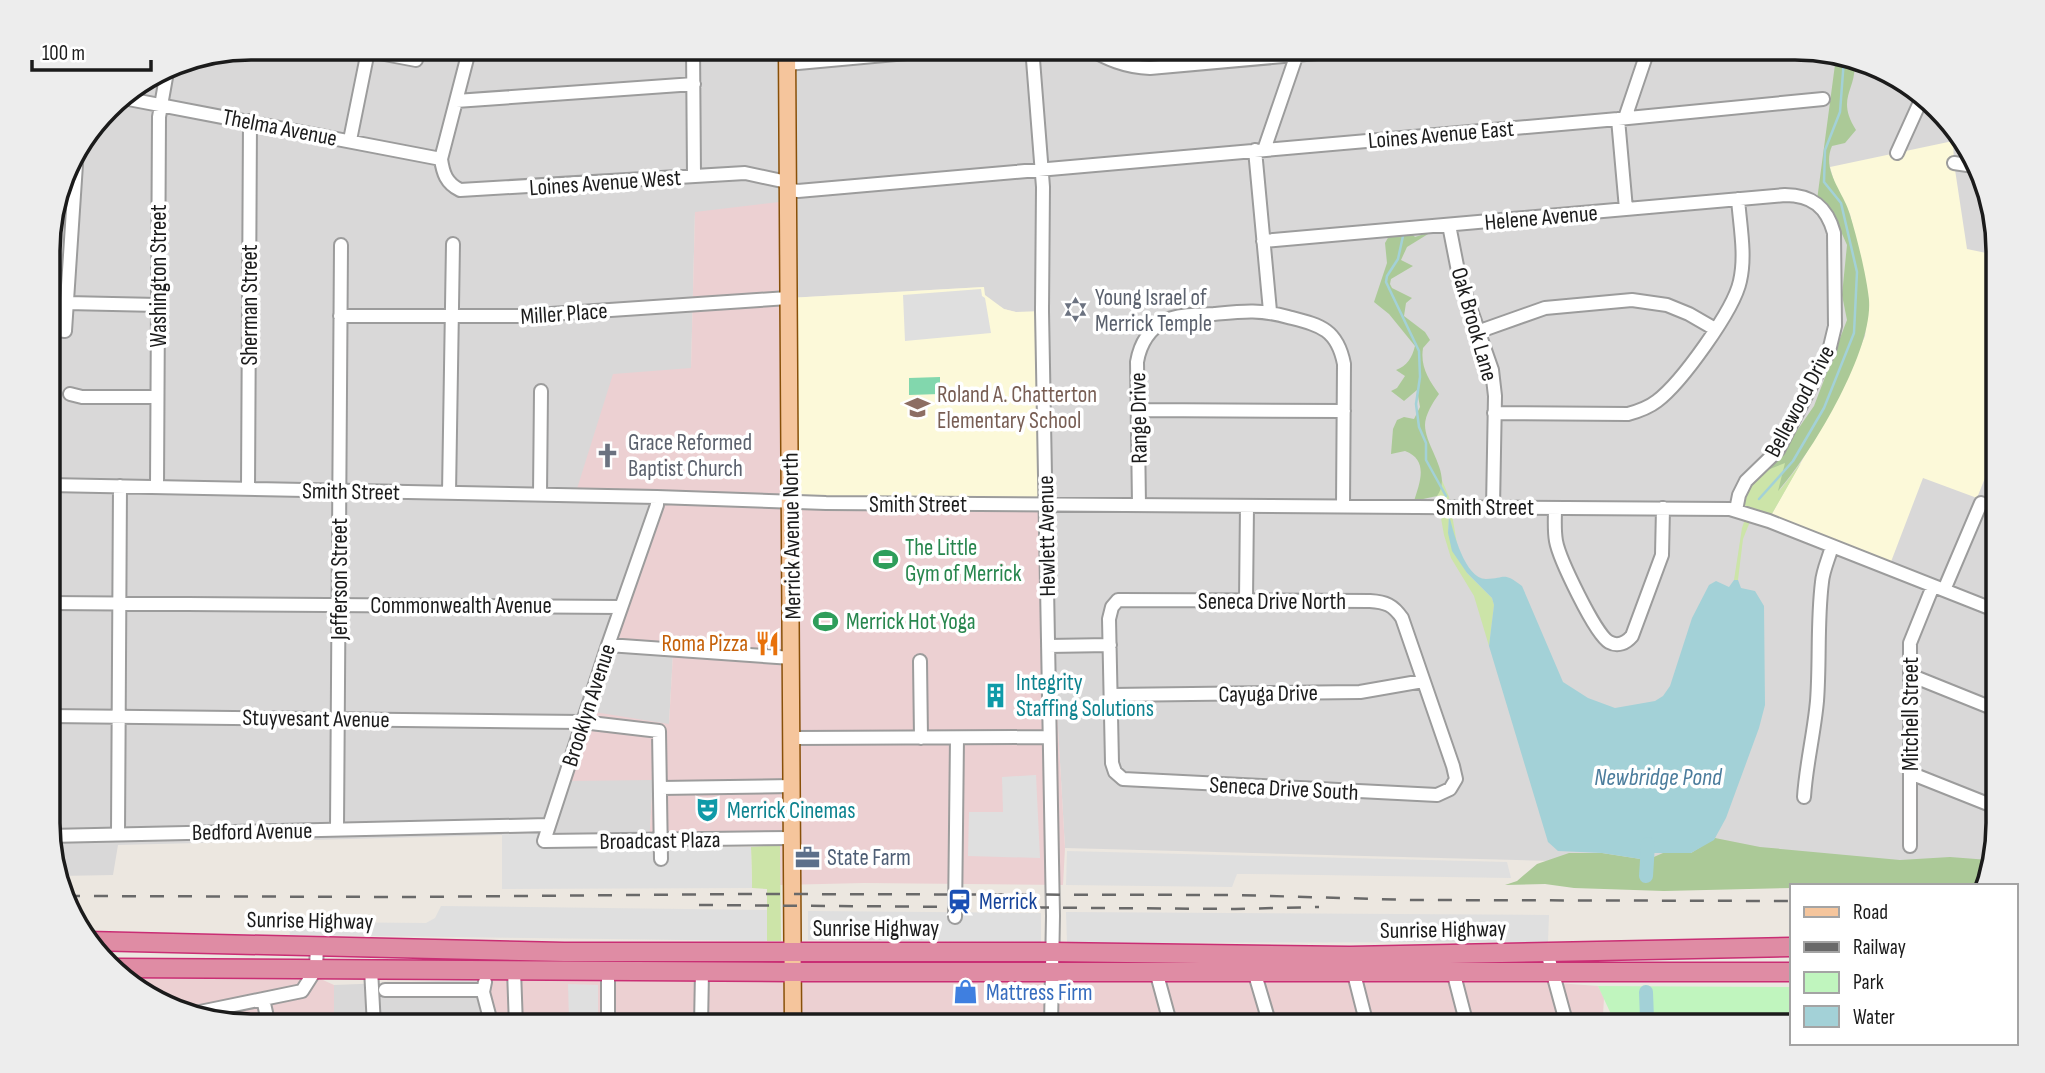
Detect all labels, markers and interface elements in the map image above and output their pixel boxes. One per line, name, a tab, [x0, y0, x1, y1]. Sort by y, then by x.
scale bar	[32, 28, 150, 72]
text: 100 m	[42, 41, 85, 66]
street label: Thelma Avenue	[220, 103, 339, 153]
street label: Loines Avenue East	[1367, 115, 1515, 155]
street label: Loines Avenue West	[528, 164, 682, 202]
street label: Helene Avenue	[1483, 199, 1599, 237]
street label: Washington Street	[145, 205, 173, 347]
street label: Sherman Street	[236, 244, 264, 366]
street label: Oak Brook Lane	[1444, 264, 1504, 384]
place label: Young Israel of Merrick Temple	[1095, 284, 1212, 338]
synagogue icon: Young Israel of Merrick Temple	[1061, 296, 1089, 324]
street label: Miller Place	[520, 297, 609, 331]
street label: Bellewood Drive	[1759, 341, 1841, 462]
street label: Range Drive	[1124, 372, 1154, 464]
place label: Roland A. Chatterton Elementary School	[937, 381, 1097, 435]
school or university icon: Roland A. Chatterton Elementary School	[903, 393, 931, 421]
place label: Grace Reformed Baptist Church	[628, 429, 752, 483]
church icon: Grace Reformed Baptist Church	[594, 441, 622, 469]
street label: Merrick Avenue North	[777, 452, 807, 620]
street label: Hewlett Avenue	[1032, 475, 1062, 597]
street label: Smith Street	[302, 477, 400, 507]
street label: Smith Street	[869, 491, 967, 519]
street label: Smith Street	[1436, 494, 1534, 522]
street label: Jefferson Street	[326, 518, 354, 641]
place label: The Little Gym of Merrick	[905, 534, 1022, 588]
sports icon: The Little Gym of Merrick	[871, 546, 899, 574]
street label: Seneca Drive North	[1198, 588, 1346, 616]
street label: Commonwealth Avenue	[370, 592, 552, 620]
sports icon: Merrick Hot Yoga	[812, 607, 840, 635]
place label: Merrick Hot Yoga	[846, 608, 976, 636]
restaurant icon: Roma Pizza	[754, 629, 782, 657]
place label: Roma Pizza	[661, 630, 748, 658]
street label: Brooklyn Avenue	[556, 640, 622, 770]
street label: Mitchell Street	[1897, 657, 1925, 771]
place label: Integrity Staffing Solutions	[1016, 669, 1154, 723]
street label: Cayuga Drive	[1218, 679, 1318, 709]
building icon: Integrity Staffing Solutions	[982, 681, 1010, 709]
street label: Stuyvesant Avenue	[242, 704, 390, 734]
water label: Newbridge Pond	[1594, 763, 1723, 792]
street label: Seneca Drive South	[1209, 771, 1359, 807]
theatre icon: Merrick Cinemas	[693, 796, 721, 824]
place label: Merrick Cinemas	[727, 797, 855, 825]
street label: Bedford Avenue	[192, 817, 312, 847]
street label: Broadcast Plaza	[599, 826, 721, 856]
office icon: State Farm	[793, 843, 821, 871]
place label: State Farm	[827, 844, 911, 872]
legend	[1790, 884, 2017, 1045]
station icon: Merrick	[945, 887, 973, 915]
place label: Merrick	[979, 888, 1038, 916]
text: Road	[1853, 900, 1888, 925]
street label: Sunrise Highway	[246, 906, 374, 936]
street label: Sunrise Highway	[813, 915, 939, 943]
street label: Sunrise Highway	[1380, 915, 1507, 945]
text: Railway	[1853, 935, 1906, 960]
text: Park	[1853, 970, 1884, 995]
shop icon: Mattress Firm	[952, 978, 980, 1006]
place label: Mattress Firm	[986, 979, 1093, 1007]
text: Water	[1853, 1005, 1895, 1030]

